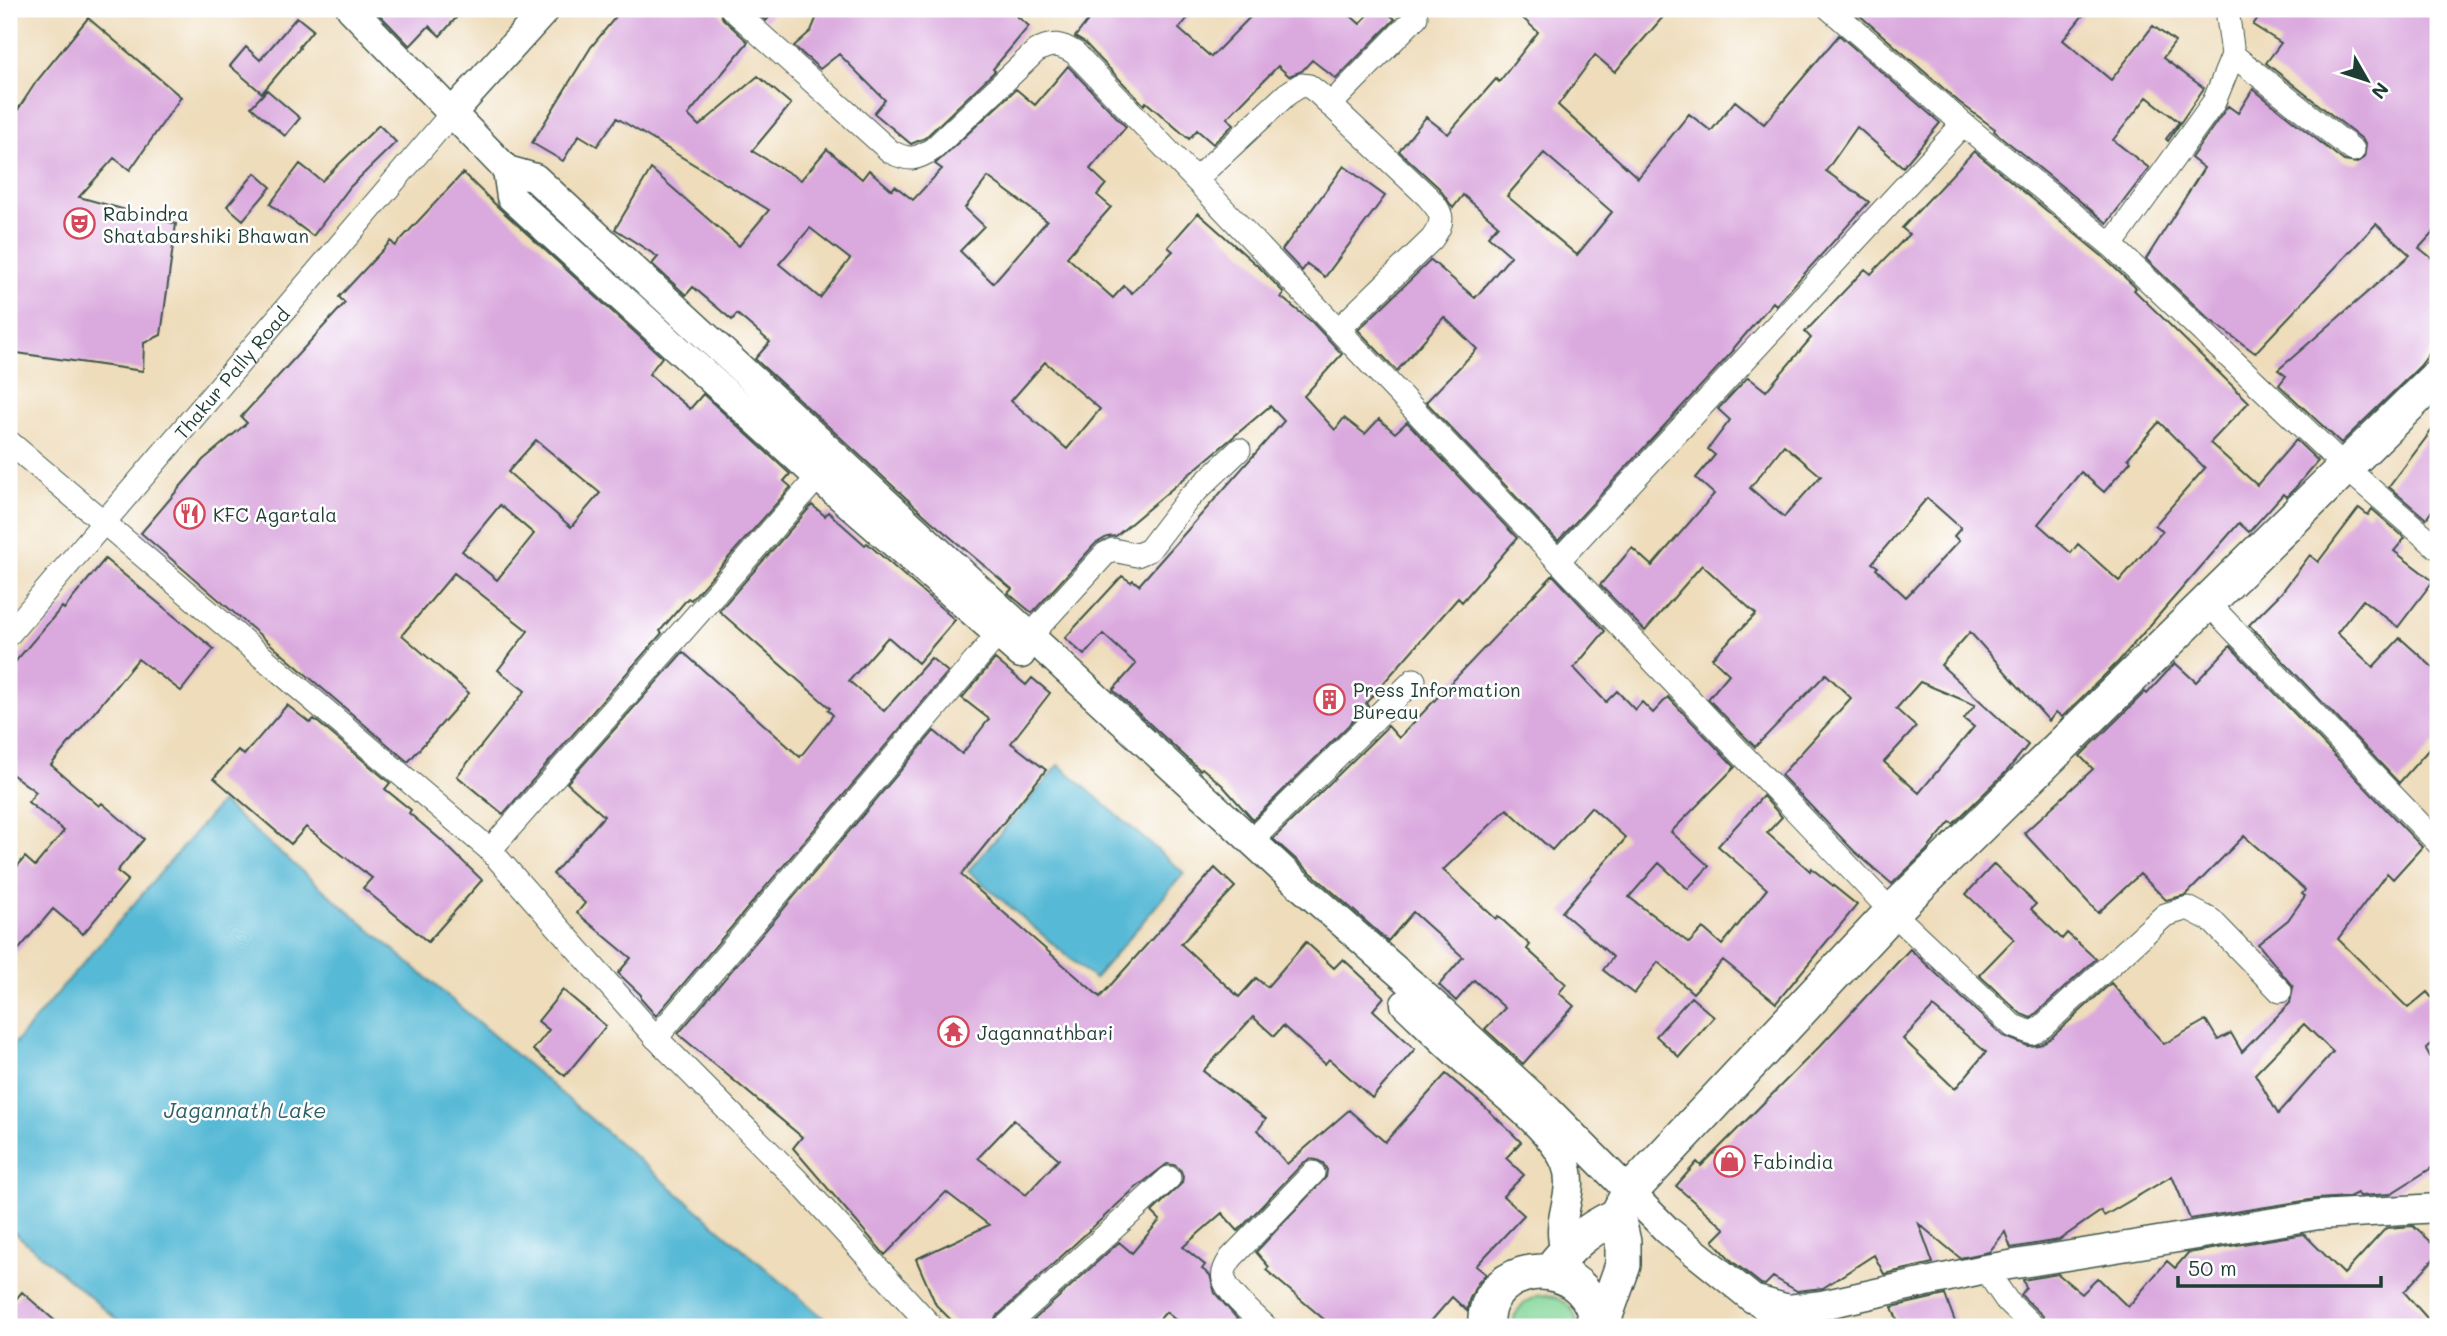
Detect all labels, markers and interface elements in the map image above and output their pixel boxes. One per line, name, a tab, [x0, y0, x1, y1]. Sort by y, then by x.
north arrow	[2332, 46, 2402, 116]
text: N	[2366, 78, 2395, 104]
place label: Rabindra Shatabarshiki Bhawan	[103, 201, 309, 248]
theatre icon: Rabindra Shatabarshiki Bhawan	[63, 207, 97, 241]
street label: Thakur Pally Road	[168, 302, 294, 444]
restaurant icon: KFC Agartala	[173, 497, 207, 531]
place label: KFC Agartala	[213, 502, 337, 527]
place label: Press Information Bureau	[1353, 677, 1520, 724]
building icon: Press Information Bureau	[1313, 683, 1347, 717]
temple icon: Jagannathbari	[937, 1015, 971, 1049]
place label: Jagannathbari	[977, 1020, 1113, 1045]
water label: Jagannath Lake	[164, 1096, 326, 1123]
shop icon: Fabindia	[1713, 1144, 1747, 1178]
place label: Fabindia	[1753, 1149, 1834, 1174]
scale bar	[2178, 1245, 2380, 1289]
text: 50 m	[2188, 1254, 2237, 1281]

